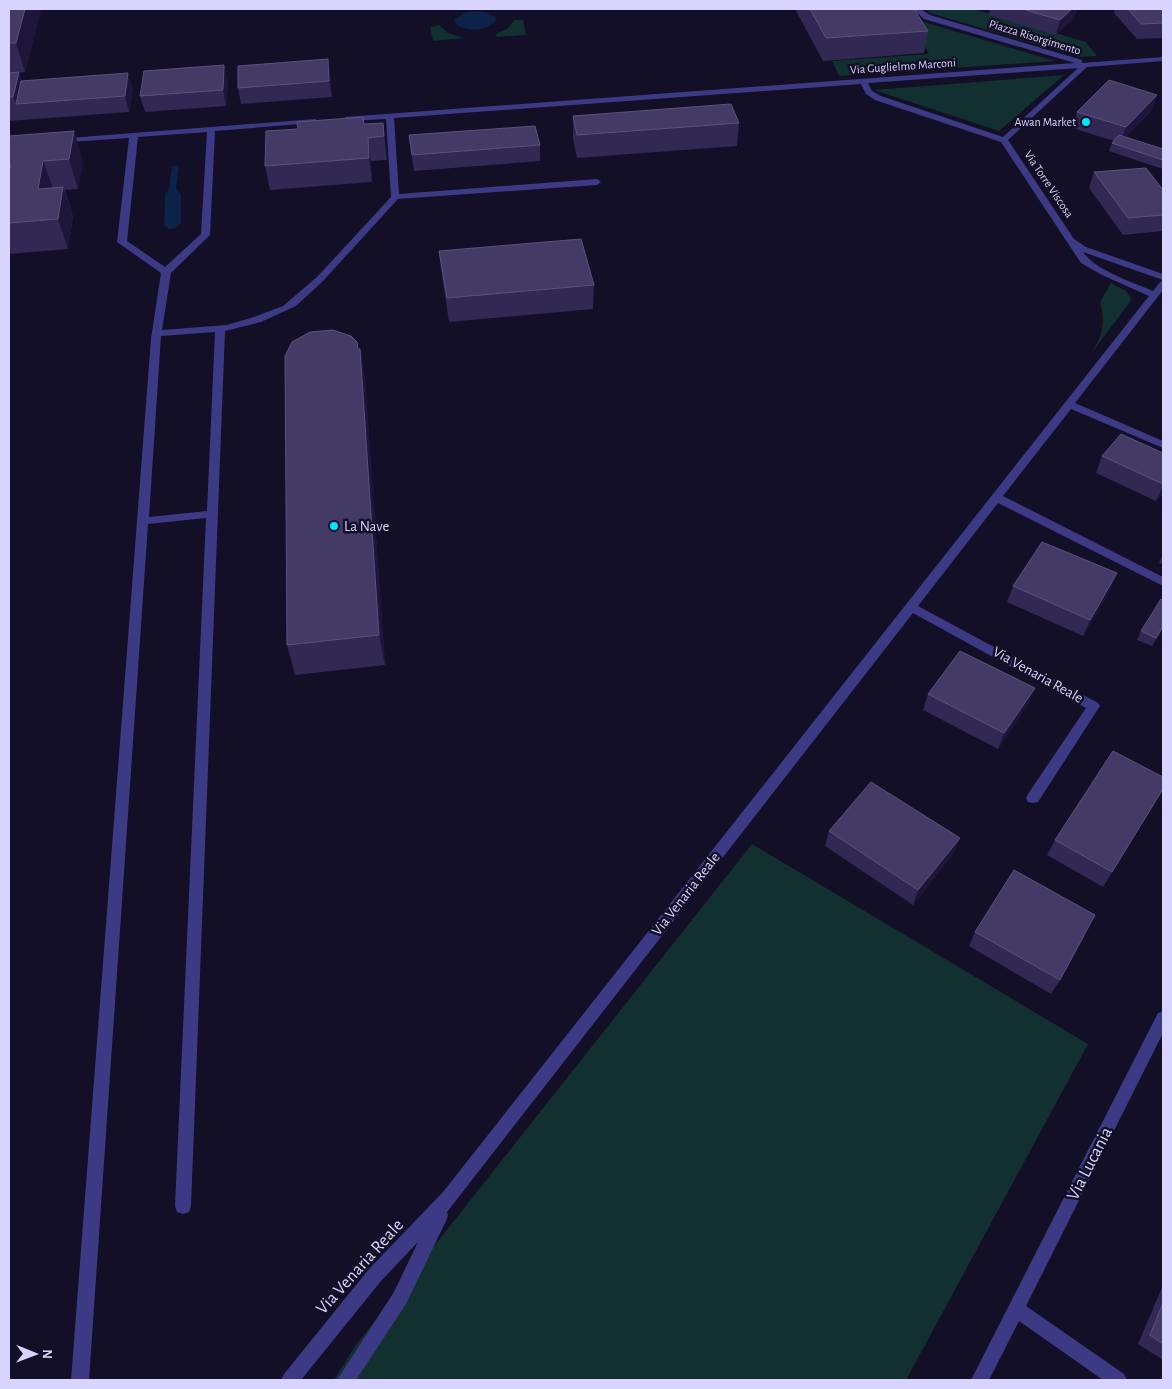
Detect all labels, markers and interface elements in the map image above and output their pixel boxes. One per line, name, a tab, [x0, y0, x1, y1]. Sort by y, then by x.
street label: Piazza Risorgimento	[988, 17, 1082, 57]
street label: Via Guglielmo Marconi	[850, 56, 956, 76]
place label: Awan Market	[1014, 116, 1076, 128]
marker: Awan Market	[1080, 116, 1092, 128]
street label: Via Torre Viscosa	[1022, 148, 1076, 220]
place label: La Nave	[344, 519, 389, 534]
marker: La Nave	[328, 520, 340, 532]
street label: Via Venaria Reale	[990, 644, 1086, 706]
street label: Via Venaria Reale	[649, 850, 723, 938]
street label: Via Lucania	[1064, 1125, 1116, 1203]
street label: Via Venaria Reale	[313, 1216, 407, 1318]
north arrow	[10, 1329, 60, 1379]
text: N	[40, 1349, 54, 1359]

